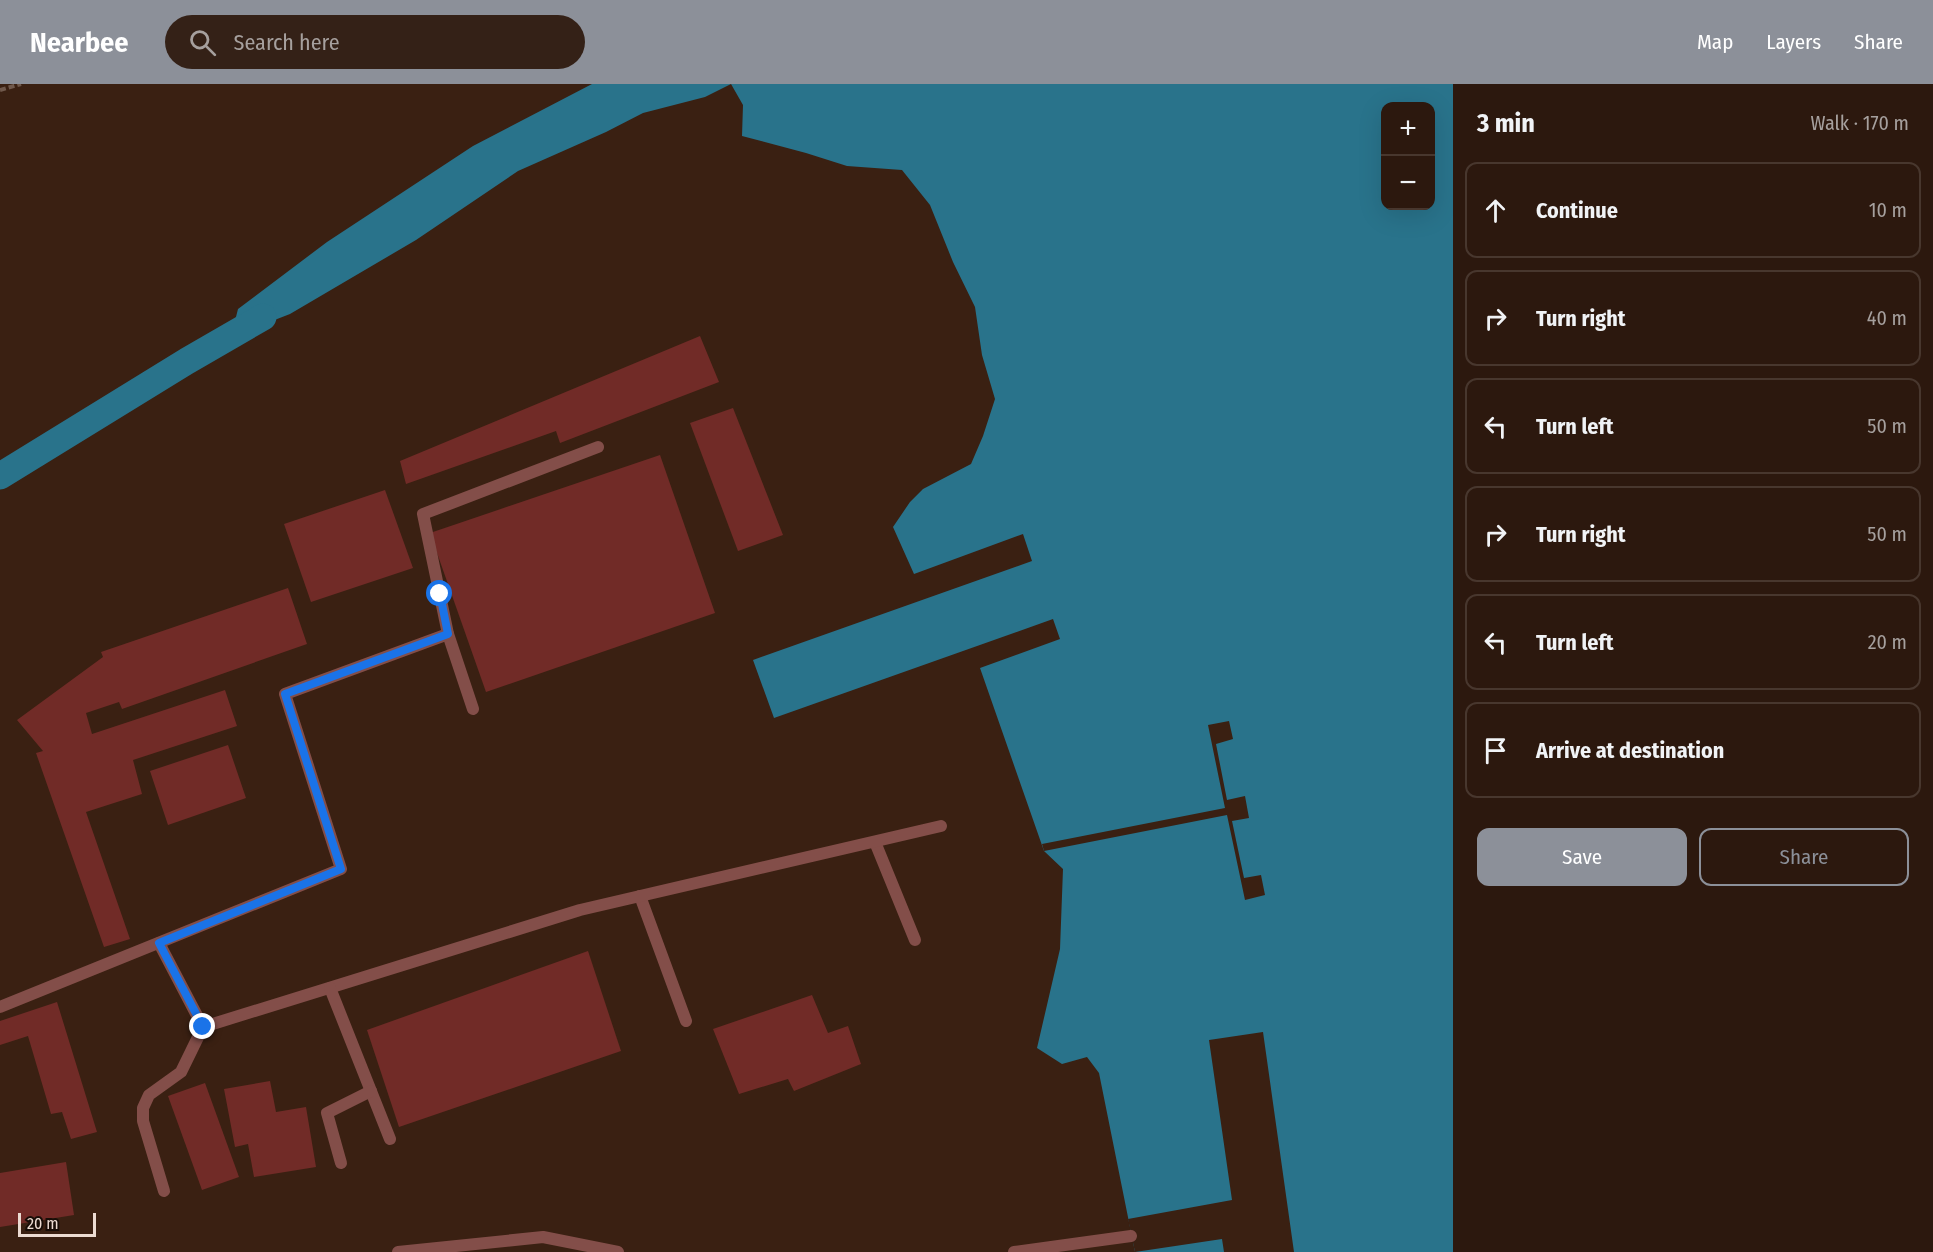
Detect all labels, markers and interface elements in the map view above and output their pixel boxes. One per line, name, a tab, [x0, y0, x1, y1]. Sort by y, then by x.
search box	[165, 15, 585, 69]
text: Nearbee	[30, 26, 129, 59]
icon: search	[186, 26, 219, 59]
text: Search here	[234, 29, 340, 56]
text: Map	[1697, 29, 1733, 55]
text: Layers	[1766, 29, 1821, 55]
text: Share	[1854, 29, 1903, 55]
map controls	[1381, 102, 1435, 210]
button: +	[1381, 102, 1435, 156]
text: 3 min	[1477, 108, 1535, 139]
text: Walk · 170 m	[1811, 111, 1909, 135]
button: −	[1381, 156, 1435, 210]
icon: ahead	[1479, 194, 1512, 227]
text: Continue	[1536, 197, 1618, 224]
text: 10 m	[1869, 198, 1907, 222]
icon: right	[1479, 302, 1512, 335]
text: Turn right	[1536, 305, 1625, 332]
text: 40 m	[1867, 306, 1907, 330]
icon: left	[1479, 410, 1512, 443]
text: Turn left	[1536, 413, 1614, 440]
text: 50 m	[1867, 414, 1907, 438]
icon: right	[1479, 518, 1512, 551]
text: Turn right	[1536, 521, 1625, 548]
text: 50 m	[1867, 522, 1907, 546]
route start	[426, 580, 452, 606]
icon: left	[1479, 626, 1512, 659]
text: Turn left	[1536, 629, 1614, 656]
text: 20 m	[1868, 630, 1907, 654]
icon: arrive	[1479, 734, 1512, 767]
text: Arrive at destination	[1536, 737, 1724, 764]
button: Save	[1477, 828, 1687, 886]
button: Share	[1699, 828, 1909, 886]
route end	[189, 1013, 215, 1039]
scale bar	[18, 1210, 96, 1238]
text: 20 m	[27, 1214, 58, 1233]

